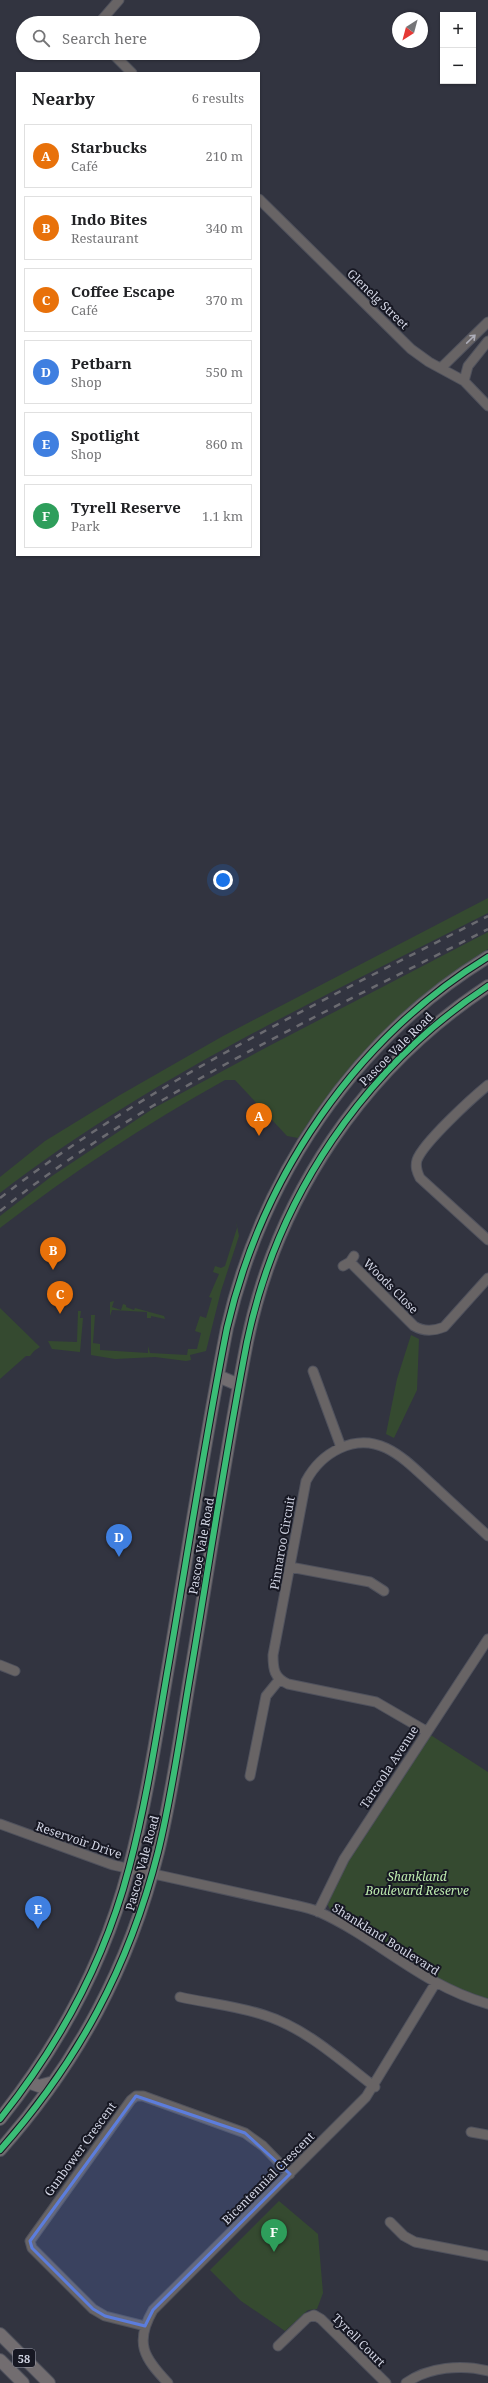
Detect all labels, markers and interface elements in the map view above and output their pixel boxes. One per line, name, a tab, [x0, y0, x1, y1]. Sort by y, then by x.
north arrow	[392, 12, 428, 48]
map controls	[440, 12, 476, 84]
button: +	[440, 12, 476, 48]
search box	[16, 16, 260, 60]
icon: search	[30, 27, 52, 49]
text: Search here	[62, 28, 147, 48]
button: −	[440, 48, 476, 84]
text: Nearby	[32, 87, 95, 110]
text: 6 results	[192, 89, 244, 107]
text: Starbucks	[71, 137, 147, 157]
text: A	[41, 147, 51, 165]
text: 210 m	[206, 147, 243, 165]
text: Café	[71, 157, 98, 175]
text: Indo Bites	[71, 209, 147, 229]
text: B	[42, 219, 50, 237]
text: 340 m	[206, 219, 243, 237]
text: Restaurant	[71, 229, 139, 247]
street label: Glenelg Street	[343, 265, 413, 333]
text: Coffee Escape	[71, 281, 175, 301]
text: C	[42, 291, 50, 309]
text: 370 m	[206, 291, 243, 309]
text: Café	[71, 301, 98, 319]
one-way arrow	[466, 334, 476, 343]
text: Petbarn	[71, 353, 132, 373]
text: D	[41, 363, 51, 381]
text: 550 m	[206, 363, 243, 381]
text: Shop	[71, 373, 102, 391]
text: Spotlight	[71, 425, 140, 445]
text: E	[42, 435, 50, 453]
text: 860 m	[206, 435, 243, 453]
text: Shop	[71, 445, 102, 463]
text: Tyrell Reserve	[71, 497, 181, 517]
text: F	[42, 507, 50, 525]
text: 1.1 km	[202, 507, 243, 525]
text: Park	[71, 517, 100, 535]
your location	[213, 870, 233, 890]
street label: Pascoe Vale Road	[355, 1008, 437, 1090]
pin: A	[246, 1103, 272, 1136]
pin: B	[40, 1237, 66, 1270]
street label: Woods Close	[360, 1255, 422, 1317]
pin: C	[47, 1281, 73, 1314]
street label: Pinnaroo Circuit	[265, 1495, 299, 1591]
street label: Pascoe Vale Road	[184, 1496, 218, 1596]
pin: D	[106, 1524, 132, 1557]
street label: Tarcoola Avenue	[356, 1722, 422, 1812]
street label: Pascoe Vale Road	[121, 1813, 163, 1913]
street label: Reservoir Drive	[34, 1817, 124, 1863]
park label: Shankland Boulevard Reserve	[364, 1868, 469, 1899]
pin: E	[25, 1896, 51, 1929]
street label: Shankland Boulevard	[329, 1899, 443, 1979]
street label: Gunbower Crescent	[40, 2098, 120, 2200]
street label: Bicentennial Crescent	[218, 2128, 318, 2228]
pin: F	[261, 2219, 287, 2252]
street label: Tyrell Court	[329, 2310, 389, 2370]
road number: 58	[13, 2349, 35, 2367]

